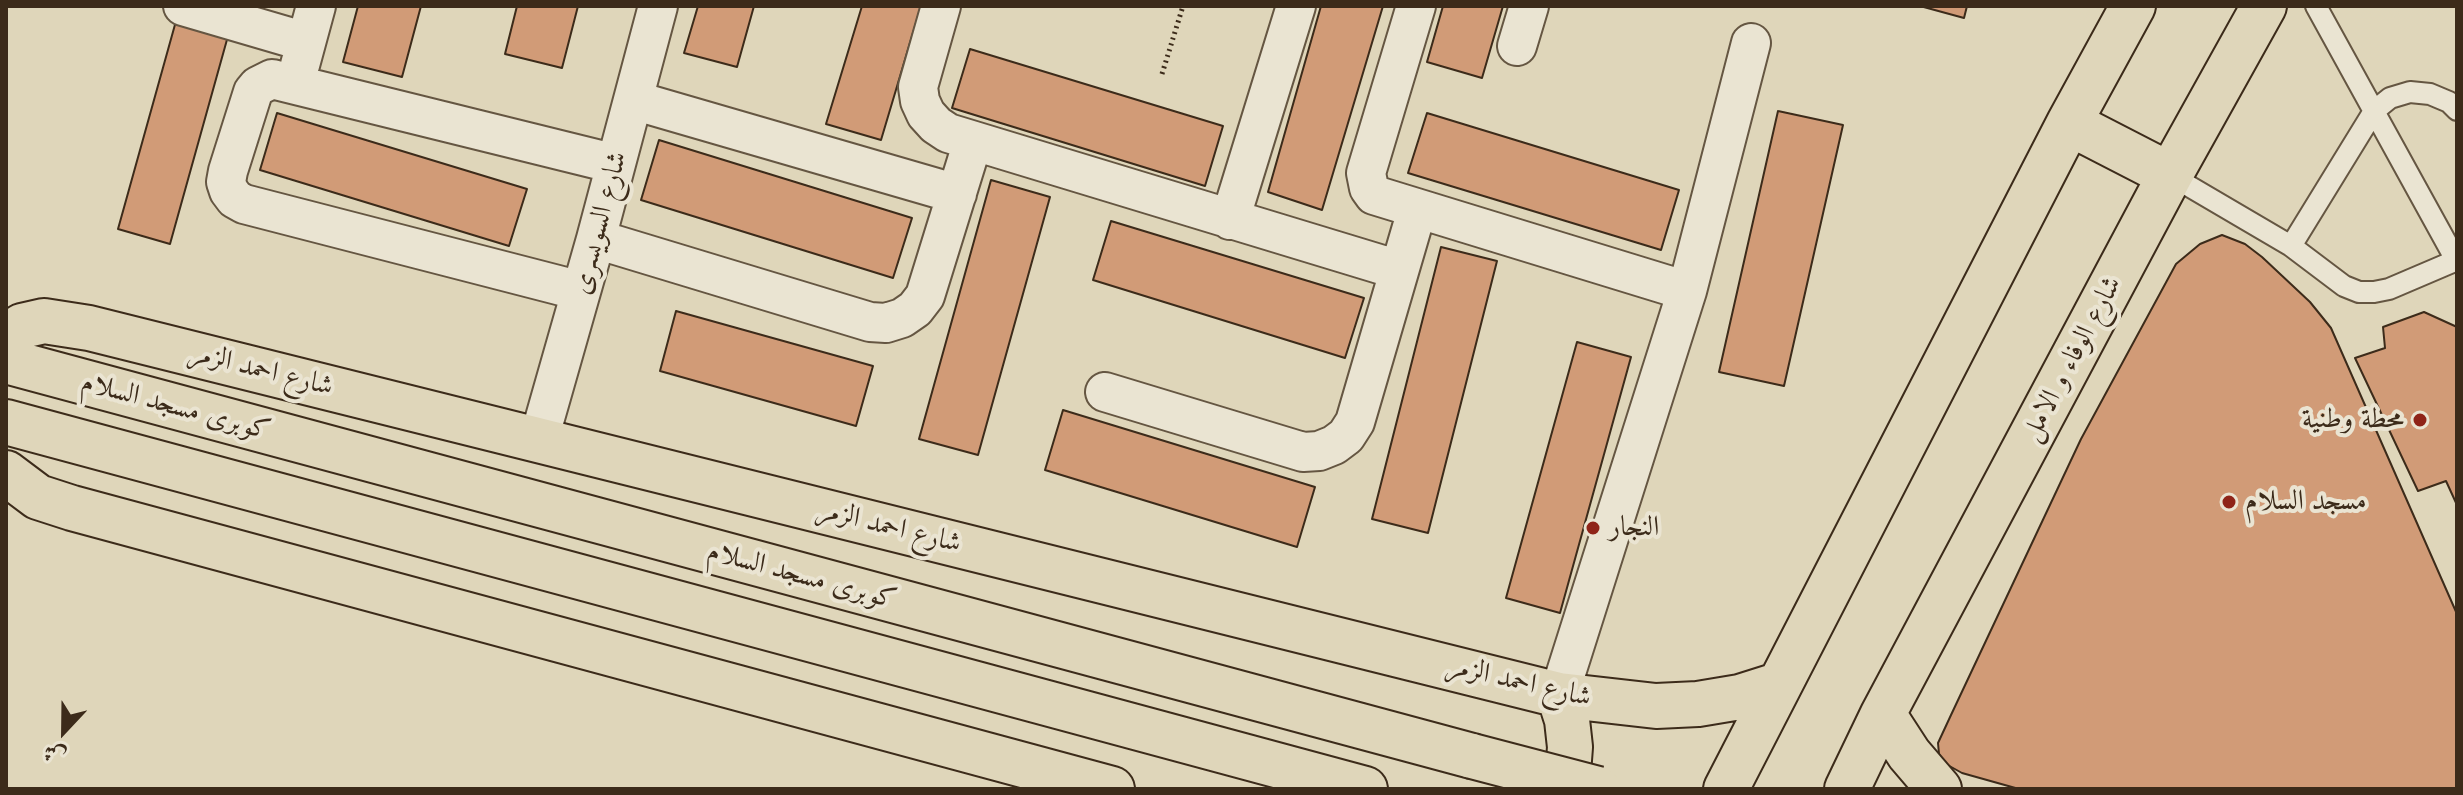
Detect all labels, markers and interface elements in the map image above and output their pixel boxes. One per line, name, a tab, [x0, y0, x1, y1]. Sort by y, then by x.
street label: شارع السويسرى	[565, 148, 635, 298]
street label: شارع الوفاء و الامل	[2014, 271, 2130, 447]
street label: شارع احمد الزمر	[186, 336, 336, 404]
street label: كوبرى مسجد السلام	[78, 366, 274, 448]
place label: محطة وطنية	[2302, 403, 2404, 437]
marker: محطة وطنية	[2411, 411, 2429, 429]
place label: مسجد السلام	[2245, 485, 2367, 519]
street label: شارع احمد الزمر	[814, 493, 964, 561]
marker: مسجد السلام	[2220, 493, 2238, 511]
place label: النجار	[1609, 511, 1659, 545]
marker: النجار	[1584, 519, 1602, 537]
street label: كوبرى مسجد السلام	[704, 535, 900, 617]
street label: شارع احمد الزمر	[1443, 649, 1595, 715]
north arrow	[24, 691, 104, 771]
text: ش	[41, 739, 69, 768]

